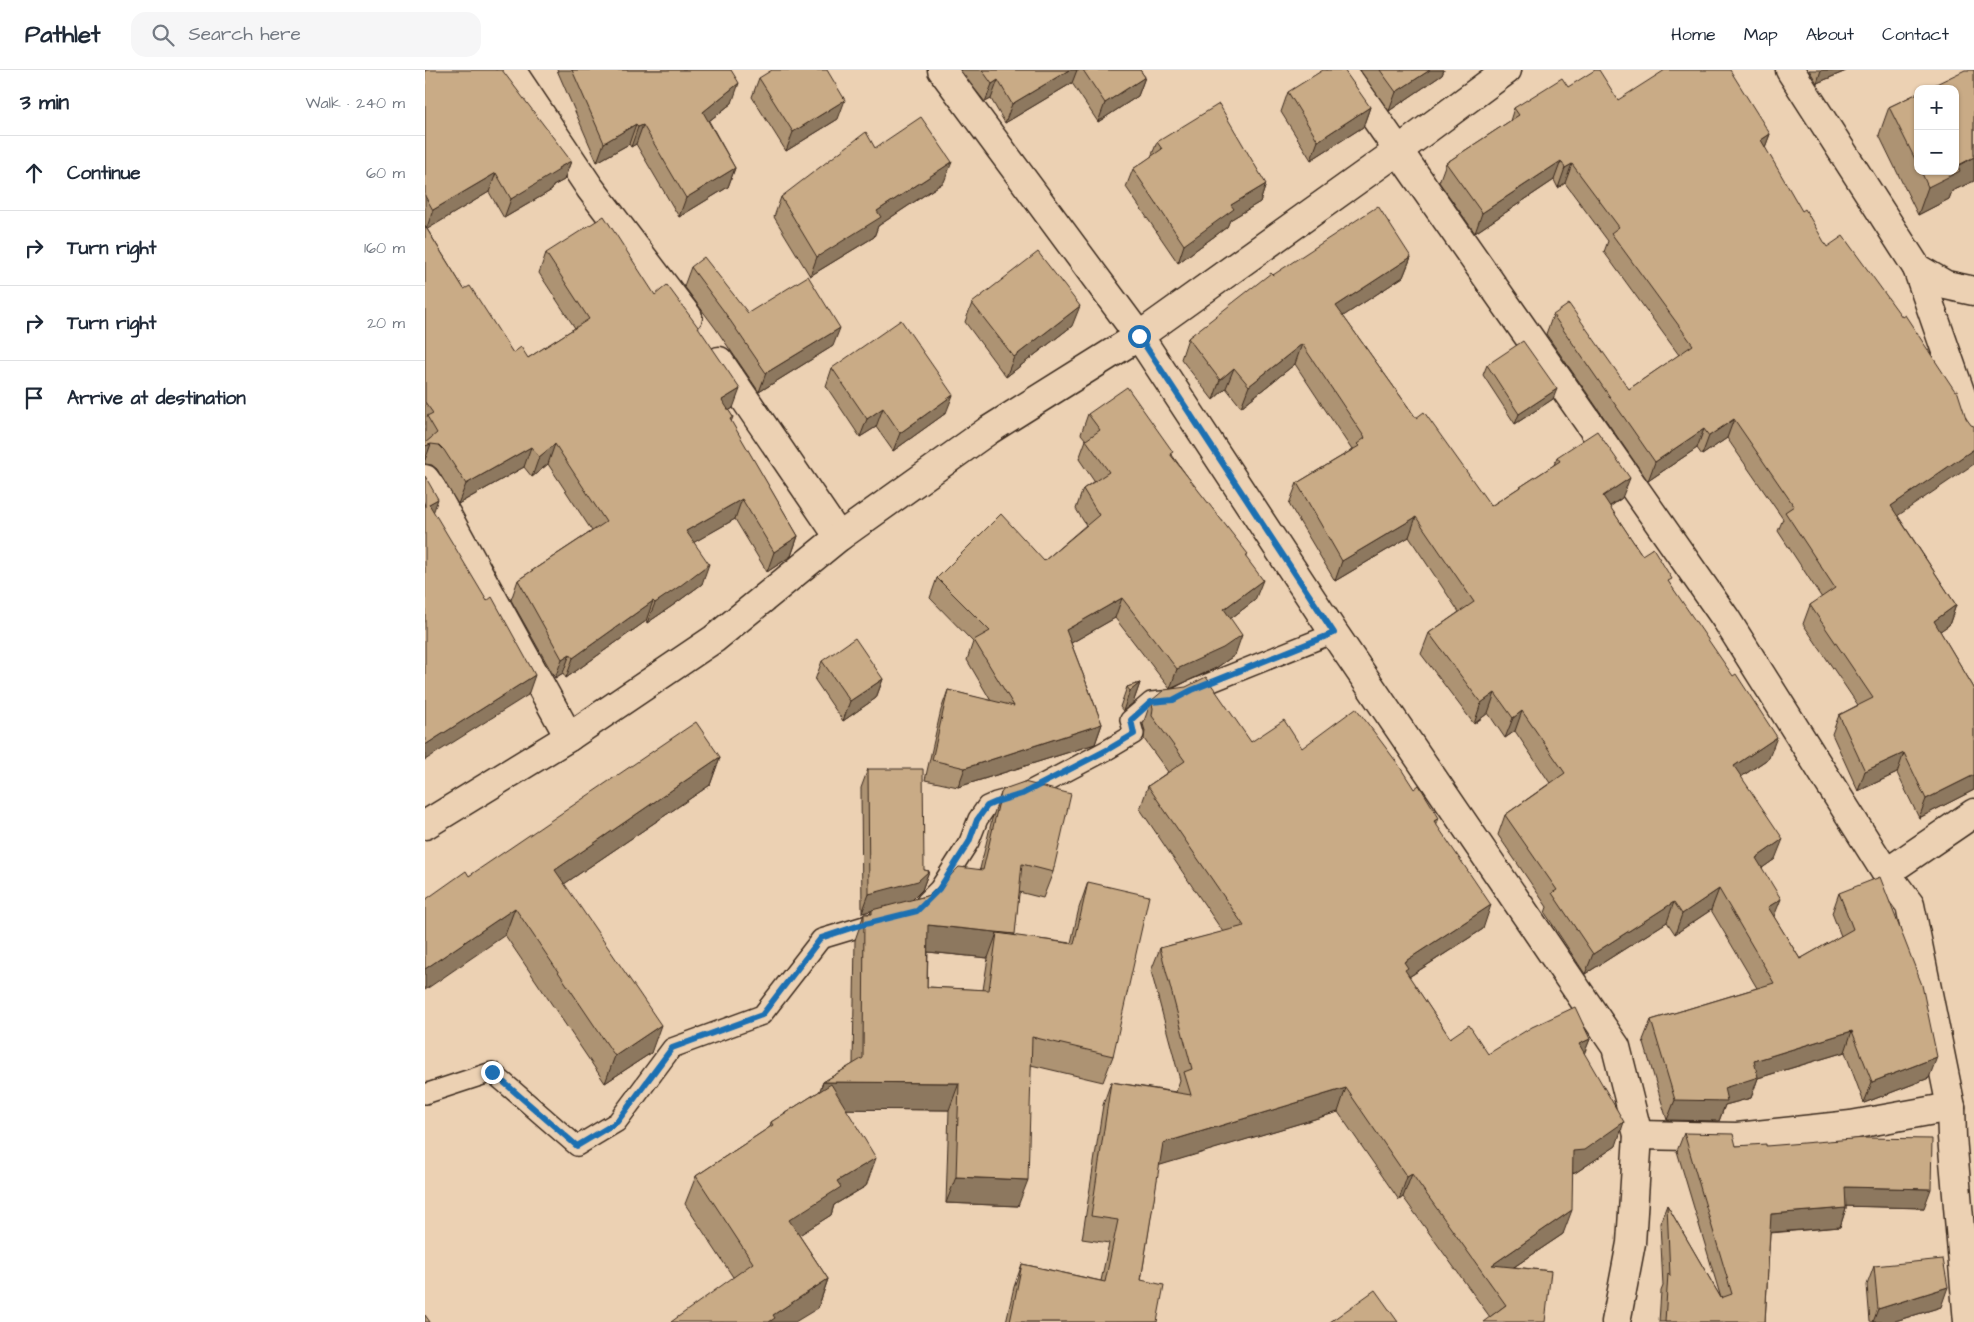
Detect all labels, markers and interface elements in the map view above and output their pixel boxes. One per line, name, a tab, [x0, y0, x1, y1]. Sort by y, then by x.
search box	[131, 12, 481, 57]
text: Pathlet	[25, 18, 101, 52]
icon: search	[149, 21, 177, 49]
text: Search here	[189, 21, 301, 48]
text: Home	[1671, 22, 1716, 47]
text: Map	[1744, 22, 1778, 47]
text: About	[1806, 22, 1854, 47]
text: Contact	[1882, 22, 1949, 47]
map controls	[1914, 85, 1959, 175]
button: +	[1914, 85, 1959, 130]
text: 3 min	[20, 88, 69, 117]
text: Walk · 240 m	[305, 92, 405, 114]
button: −	[1914, 130, 1959, 175]
icon: ahead	[20, 159, 48, 187]
text: Continue	[67, 160, 141, 187]
text: 60 m	[366, 162, 405, 184]
icon: right	[20, 234, 48, 262]
text: Turn right	[67, 235, 156, 262]
text: 160 m	[364, 237, 405, 259]
icon: right	[20, 309, 48, 337]
text: Turn right	[67, 310, 156, 337]
text: 20 m	[367, 312, 405, 334]
route start	[1128, 325, 1151, 348]
icon: arrive	[20, 384, 48, 412]
text: Arrive at destination	[67, 385, 246, 412]
route end	[481, 1061, 504, 1084]

